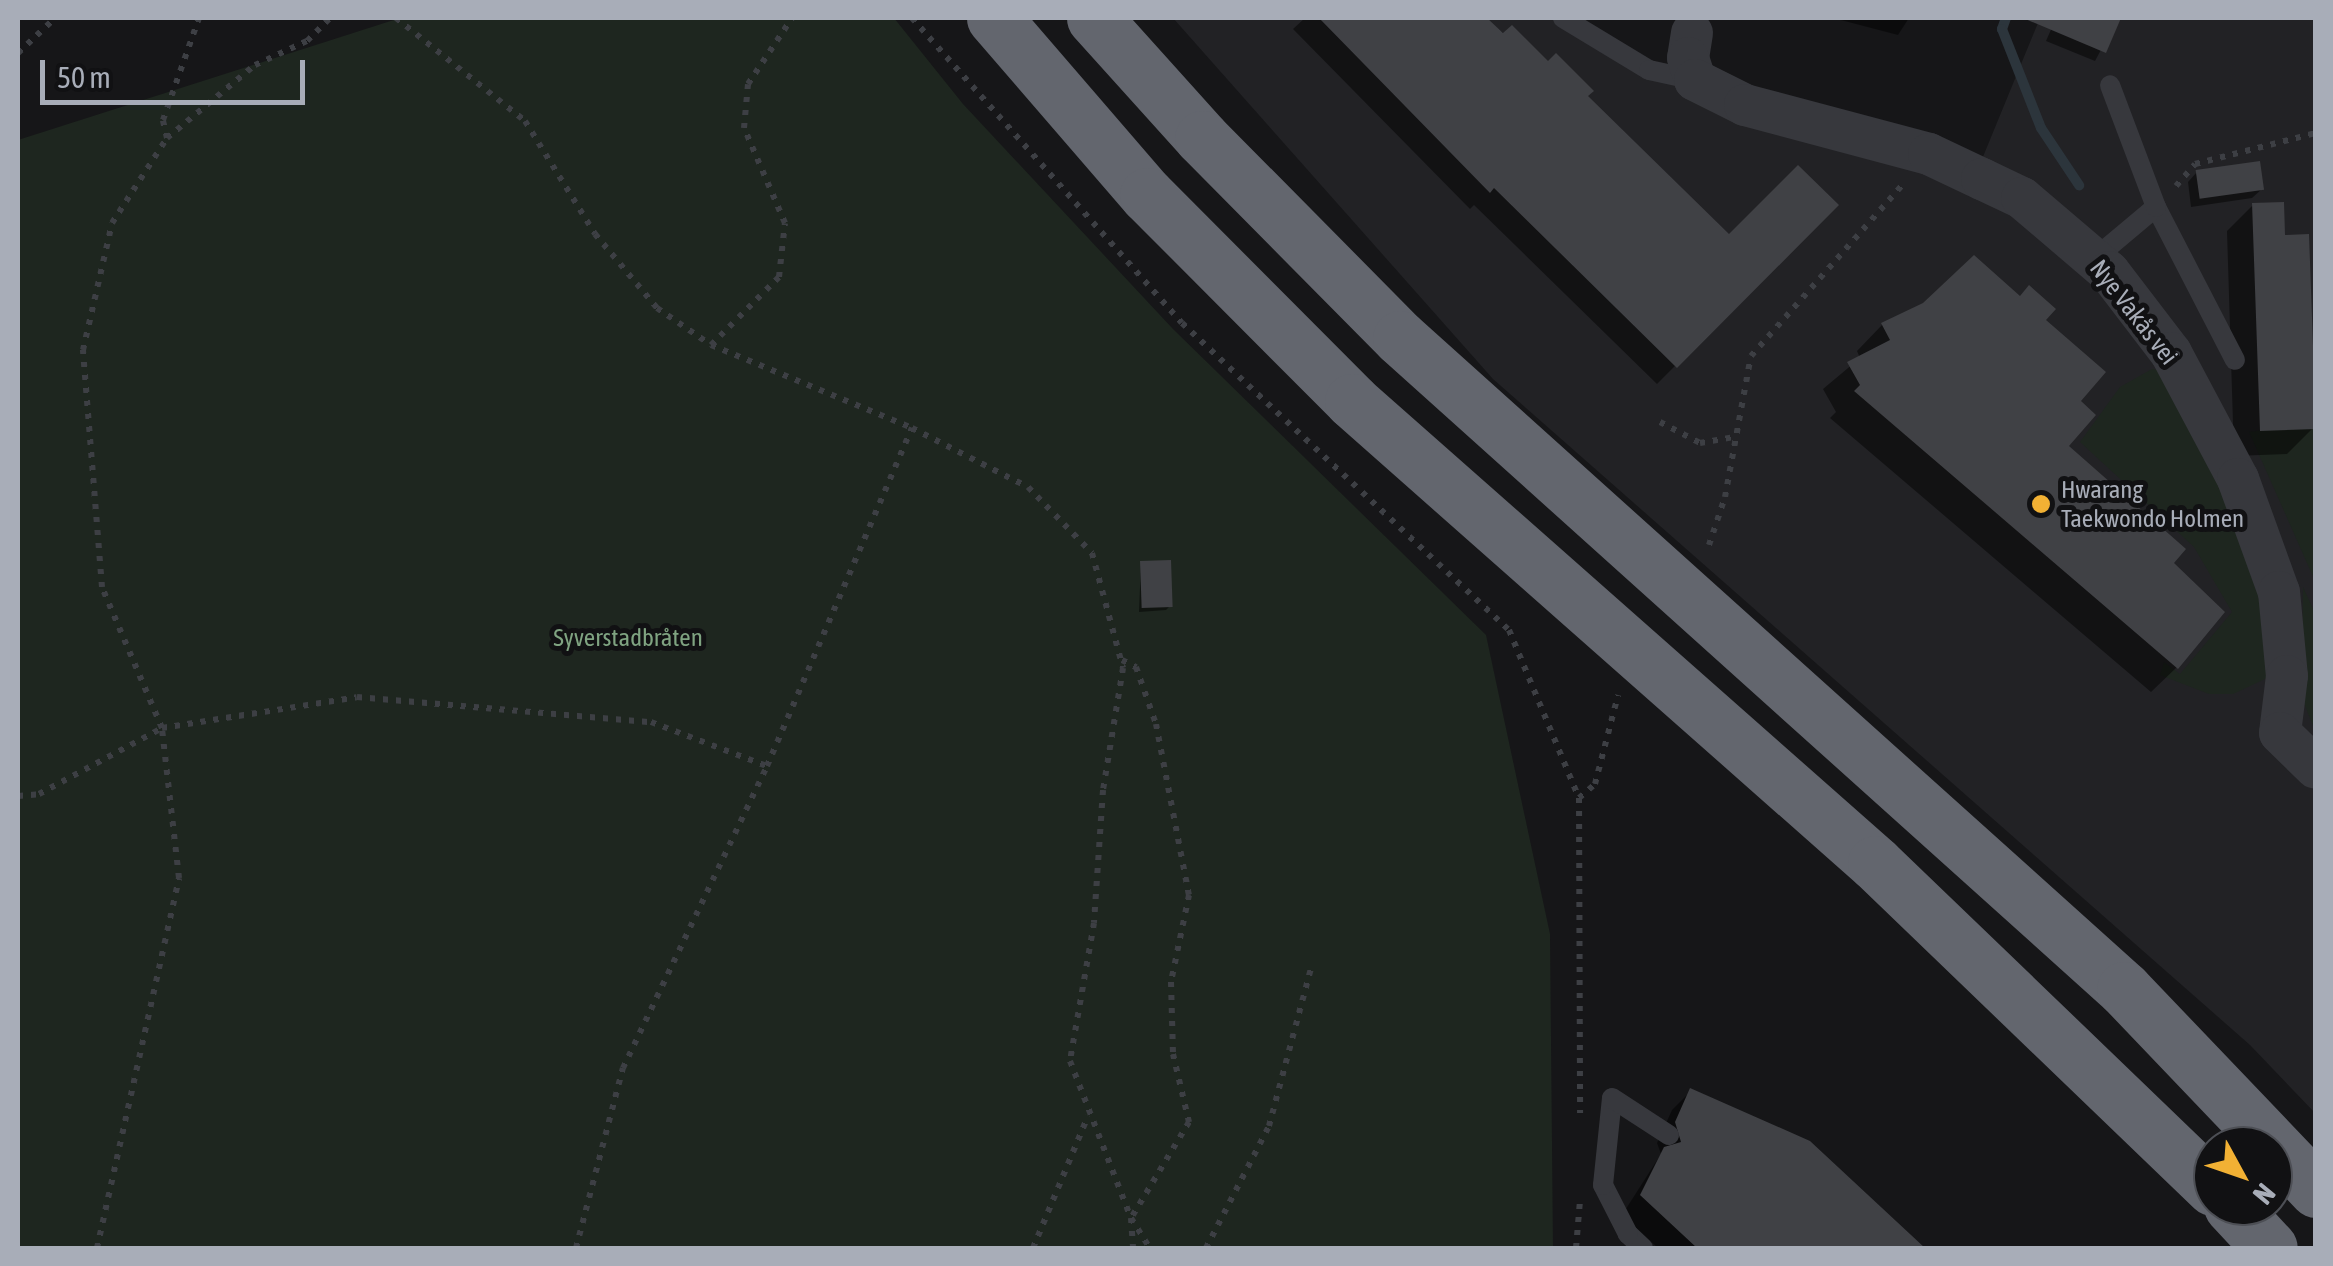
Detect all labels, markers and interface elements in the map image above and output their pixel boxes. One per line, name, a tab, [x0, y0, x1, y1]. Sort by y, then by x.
scale bar	[45, 40, 310, 102]
text: 50 m	[57, 60, 111, 94]
street label: Nye Vakås vei	[2084, 254, 2184, 370]
place label: Hwarang Taekwondo Holmen	[2061, 475, 2244, 534]
marker: Hwarang Taekwondo Holmen	[2030, 493, 2052, 515]
park label: Syverstadbråten	[553, 622, 703, 652]
north arrow	[2193, 1126, 2293, 1226]
text: N	[2247, 1177, 2282, 1211]

